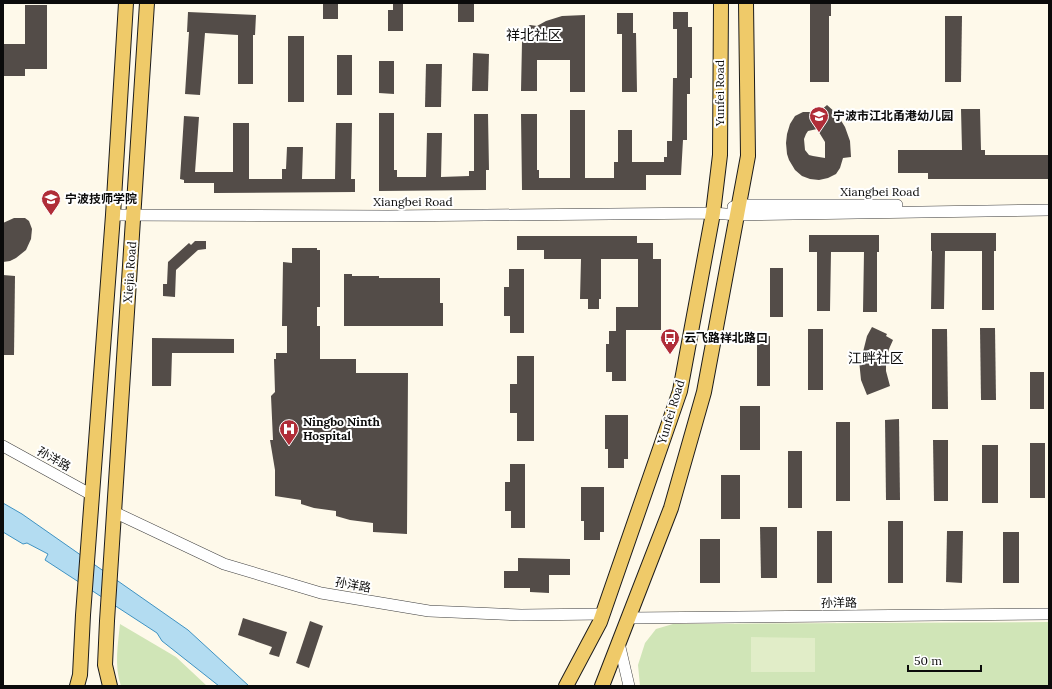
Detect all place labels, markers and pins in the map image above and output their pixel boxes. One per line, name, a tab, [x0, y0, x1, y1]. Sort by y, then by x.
school or university icon: 宁波市江北甬港幼儿园	[808, 105, 830, 133]
place label: 宁波市江北甬港幼儿园	[833, 108, 953, 123]
school or university icon: 宁波技师学院	[40, 188, 62, 216]
place label: 宁波技师学院	[65, 191, 137, 206]
bus stop icon: 云飞路祥北路口	[659, 327, 681, 355]
place label: 云飞路祥北路口	[684, 330, 768, 345]
place label: Ningbo Ninth Hospital	[303, 414, 381, 443]
hospital icon: Ningbo Ninth Hospital	[278, 418, 300, 446]

